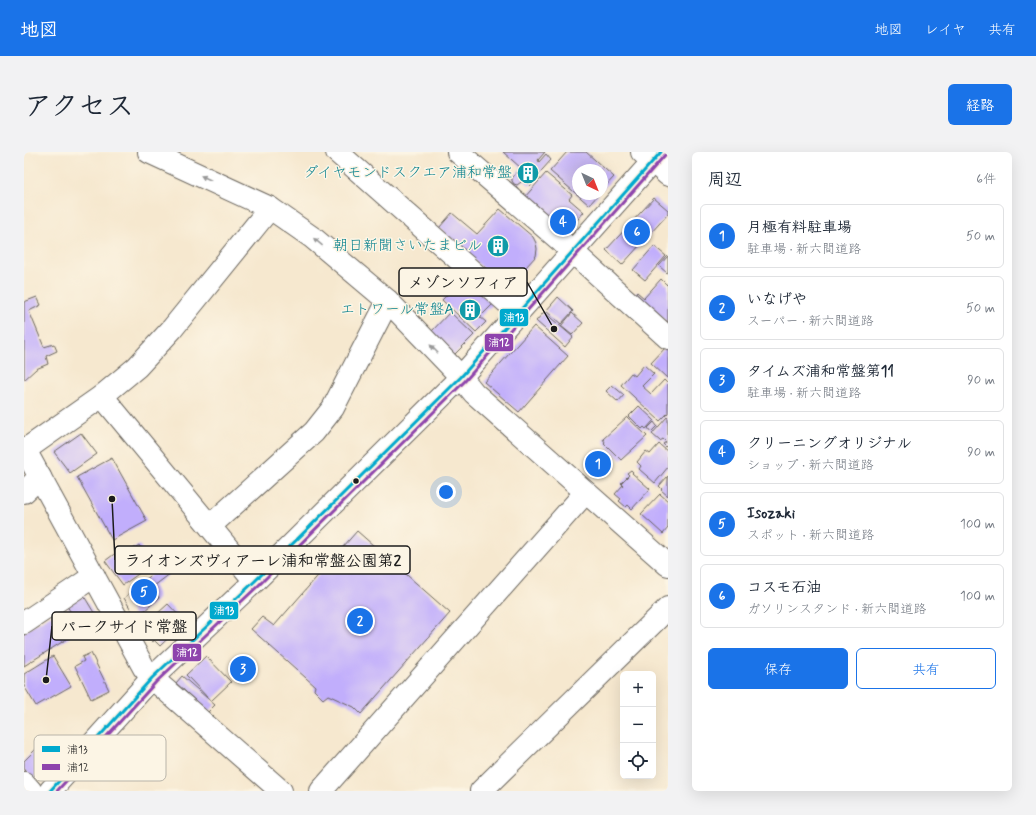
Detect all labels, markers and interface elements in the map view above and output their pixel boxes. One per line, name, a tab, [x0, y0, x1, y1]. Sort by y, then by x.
text: 地図	[20, 18, 58, 43]
text: 地図	[875, 21, 903, 39]
text: レイヤ	[925, 21, 966, 39]
text: 共有	[988, 21, 1016, 39]
button: 経路	[948, 84, 1012, 125]
text: アクセス	[24, 89, 134, 126]
building icon: ダイヤモンドスクエア浦和常盤	[515, 160, 541, 186]
place label: ダイヤモンドスクエア浦和常盤	[303, 163, 512, 183]
north arrow	[572, 164, 608, 200]
text: 周辺	[708, 169, 742, 191]
text: 6件	[976, 171, 996, 188]
one-way arrow	[200, 175, 211, 181]
pin: 4	[550, 207, 576, 237]
pin: 6	[624, 217, 650, 247]
text: 月極有料駐車場	[747, 218, 852, 238]
text: 1	[719, 228, 725, 245]
text: 50 m	[966, 228, 995, 245]
building icon: 朝日新聞さいたまビル	[485, 233, 511, 259]
place label: 朝日新聞さいたまビル	[333, 236, 482, 256]
one-way arrow	[313, 238, 324, 247]
text: 駐車場 · 新六間道路	[747, 241, 861, 258]
callout: メゾンソフィア	[399, 268, 527, 296]
text: メゾンソフィア	[408, 273, 518, 294]
text: いなげや	[747, 290, 807, 310]
building icon: エトワール常盤A	[457, 297, 483, 323]
place label: エトワール常盤A	[340, 300, 454, 320]
text: 2	[719, 300, 725, 317]
text: 50 m	[966, 300, 995, 317]
line badge: 浦13	[499, 308, 529, 327]
text: 浦13	[504, 311, 525, 325]
text: スーパー · 新六間道路	[747, 313, 873, 330]
line badge: 浦12	[484, 333, 514, 352]
text: 浦12	[488, 336, 510, 350]
one-way arrow	[429, 344, 439, 354]
text: タイムズ浦和常盤第11	[747, 362, 894, 382]
text: 3	[719, 372, 725, 389]
text: 90 m	[967, 372, 995, 389]
text: 駐車場 · 新六間道路	[747, 385, 861, 402]
text: クリーニングオリジナル	[747, 434, 912, 454]
text: 4	[718, 444, 726, 461]
text: 90 m	[967, 444, 995, 461]
pin: 1	[585, 449, 611, 479]
text: ショップ · 新六間道路	[747, 457, 873, 474]
unlabelled marker	[351, 476, 361, 486]
your location	[436, 482, 456, 502]
text: Isozaki	[747, 504, 795, 524]
text: 5	[718, 516, 726, 533]
text: 100 m	[960, 516, 995, 533]
text: スポット · 新六間道路	[747, 527, 874, 544]
callout: ライオンズヴィアーレ浦和常盤公園第2	[115, 546, 410, 574]
text: ライオンズヴィアーレ浦和常盤公園第2	[125, 551, 401, 572]
pin: 5	[131, 577, 157, 607]
text: コスモ石油	[747, 578, 821, 598]
text: 6	[719, 588, 725, 605]
text: 100 m	[960, 588, 995, 605]
line badge: 浦13	[209, 601, 239, 620]
text: ガソリンスタンド · 新六間道路	[747, 601, 926, 618]
text: 浦13	[214, 604, 235, 618]
pin: 2	[347, 606, 373, 636]
callout: パークサイド常盤	[52, 612, 196, 640]
text: パークサイド常盤	[60, 617, 188, 638]
line badge: 浦12	[172, 643, 202, 662]
text: 浦12	[176, 646, 198, 660]
button: 保存	[708, 648, 848, 689]
button: 共有	[856, 648, 996, 689]
pin: 3	[230, 654, 256, 684]
map controls	[620, 671, 656, 779]
button: +	[620, 671, 656, 707]
button: −	[620, 707, 656, 743]
legend	[34, 735, 166, 781]
text: 浦13	[67, 743, 88, 757]
button: locate	[620, 743, 656, 779]
text: 浦12	[67, 761, 89, 775]

